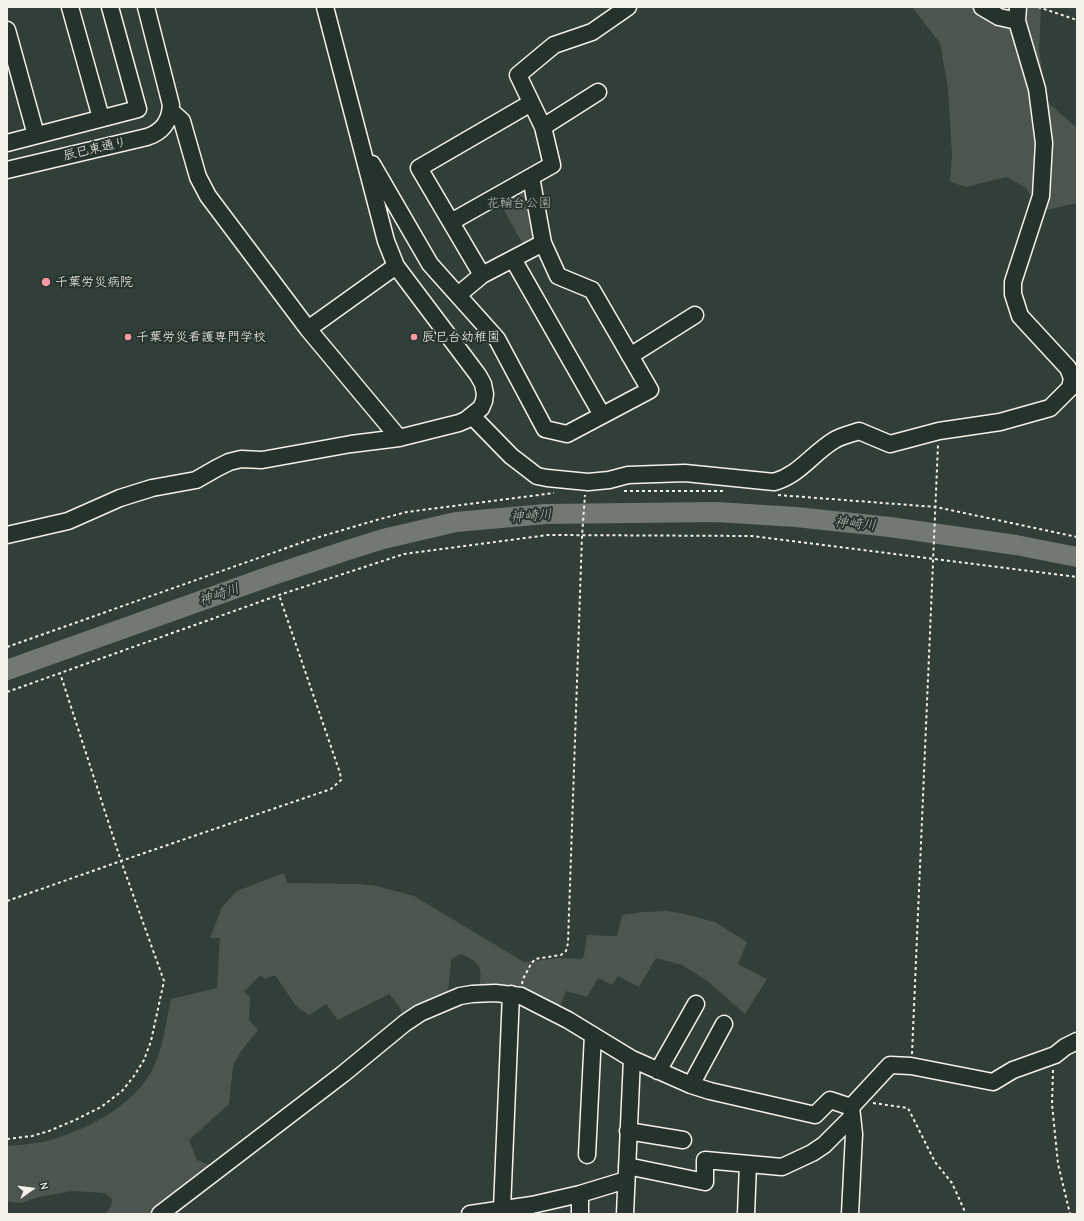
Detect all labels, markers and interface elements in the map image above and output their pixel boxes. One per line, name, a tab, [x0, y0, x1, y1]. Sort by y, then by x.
street label: 辰巳東通り	[62, 134, 128, 164]
park label: 花輪台公園	[487, 195, 551, 211]
place label: 千葉労災病院	[55, 274, 133, 290]
marker: 千葉労災病院	[40, 276, 52, 288]
place label: 千葉労災看護専門学校	[136, 329, 266, 345]
place label: 辰巳台幼稚園	[422, 329, 500, 345]
marker: 千葉労災看護専門学校	[123, 332, 133, 342]
marker: 辰巳台幼稚園	[409, 332, 419, 342]
water label: 神崎川	[509, 506, 553, 526]
water label: 神崎川	[833, 514, 877, 534]
water label: 神崎川	[196, 580, 242, 610]
north arrow	[12, 1169, 52, 1209]
text: N	[37, 1181, 51, 1191]

